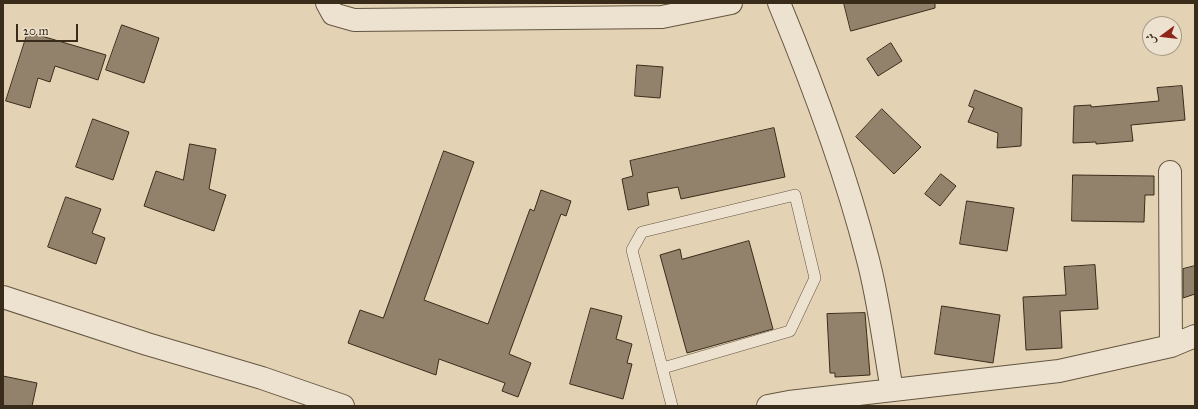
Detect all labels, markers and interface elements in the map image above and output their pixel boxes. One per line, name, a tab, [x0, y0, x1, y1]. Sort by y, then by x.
scale bar	[18, 16, 80, 42]
north arrow	[1142, 16, 1182, 56]
text: 20 m	[23, 24, 49, 38]
text: ش	[1143, 32, 1159, 46]

